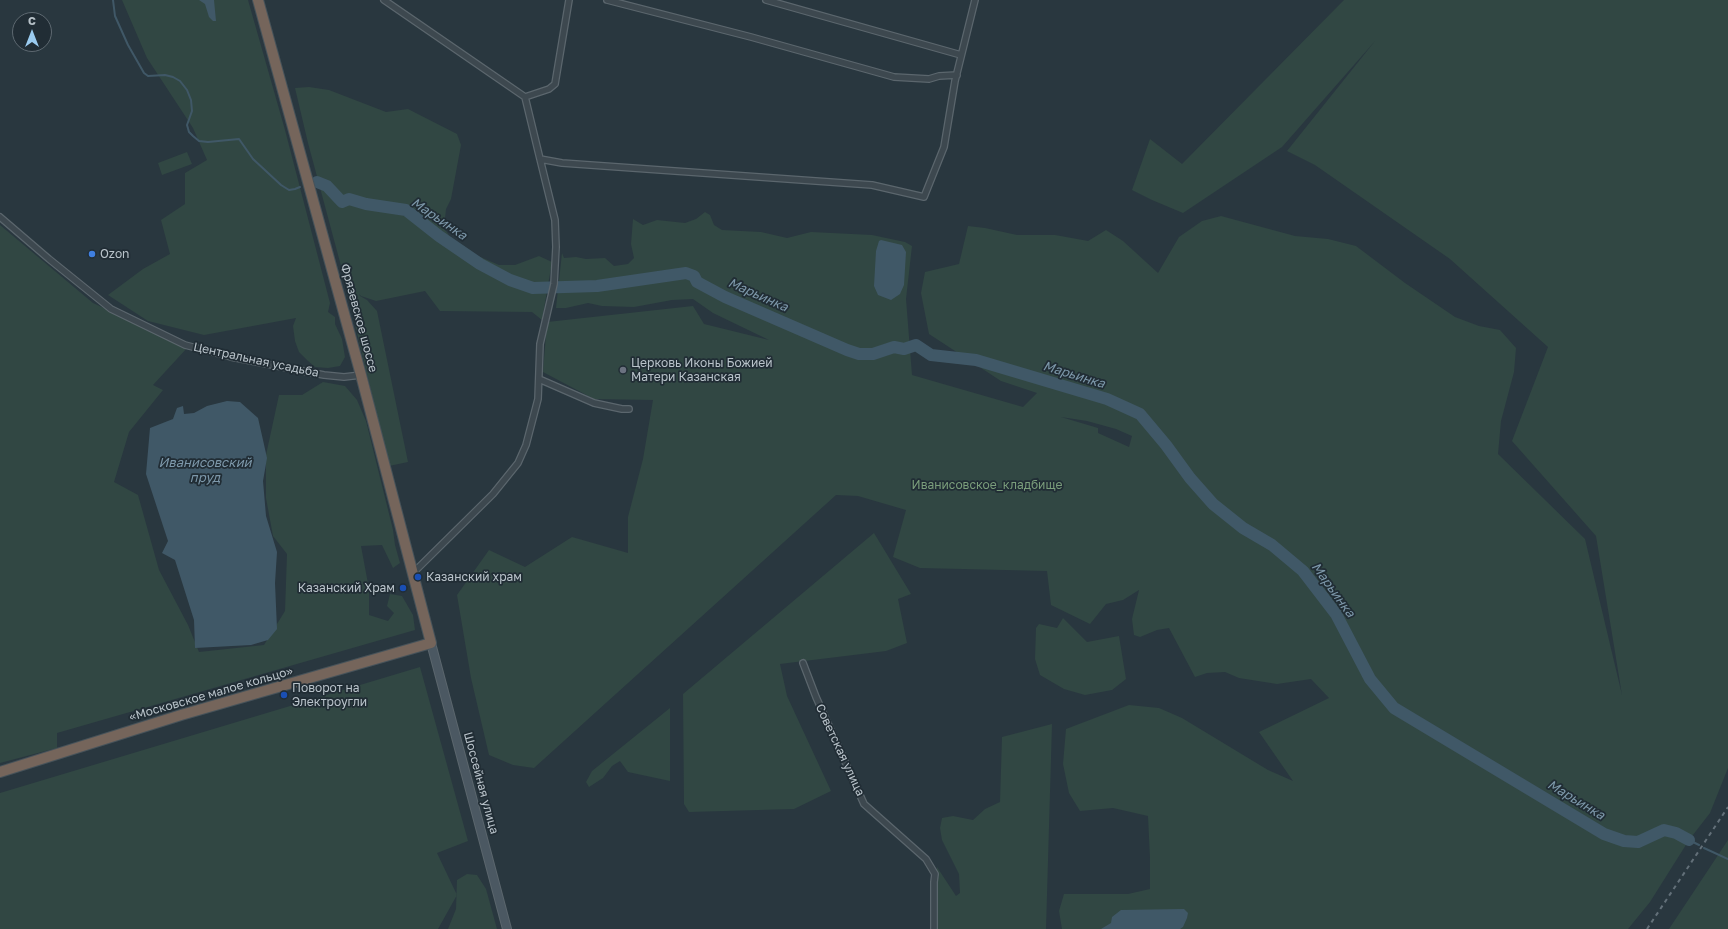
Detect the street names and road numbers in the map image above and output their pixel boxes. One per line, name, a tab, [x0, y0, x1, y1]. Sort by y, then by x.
street label: Фрязевское шоссе	[338, 262, 380, 374]
street label: Центральная усадьба	[192, 340, 320, 380]
street label: «Московское малое кольцо»	[128, 664, 294, 724]
street label: Советская улица	[812, 702, 868, 798]
street label: Шоссейная улица	[460, 730, 502, 836]

